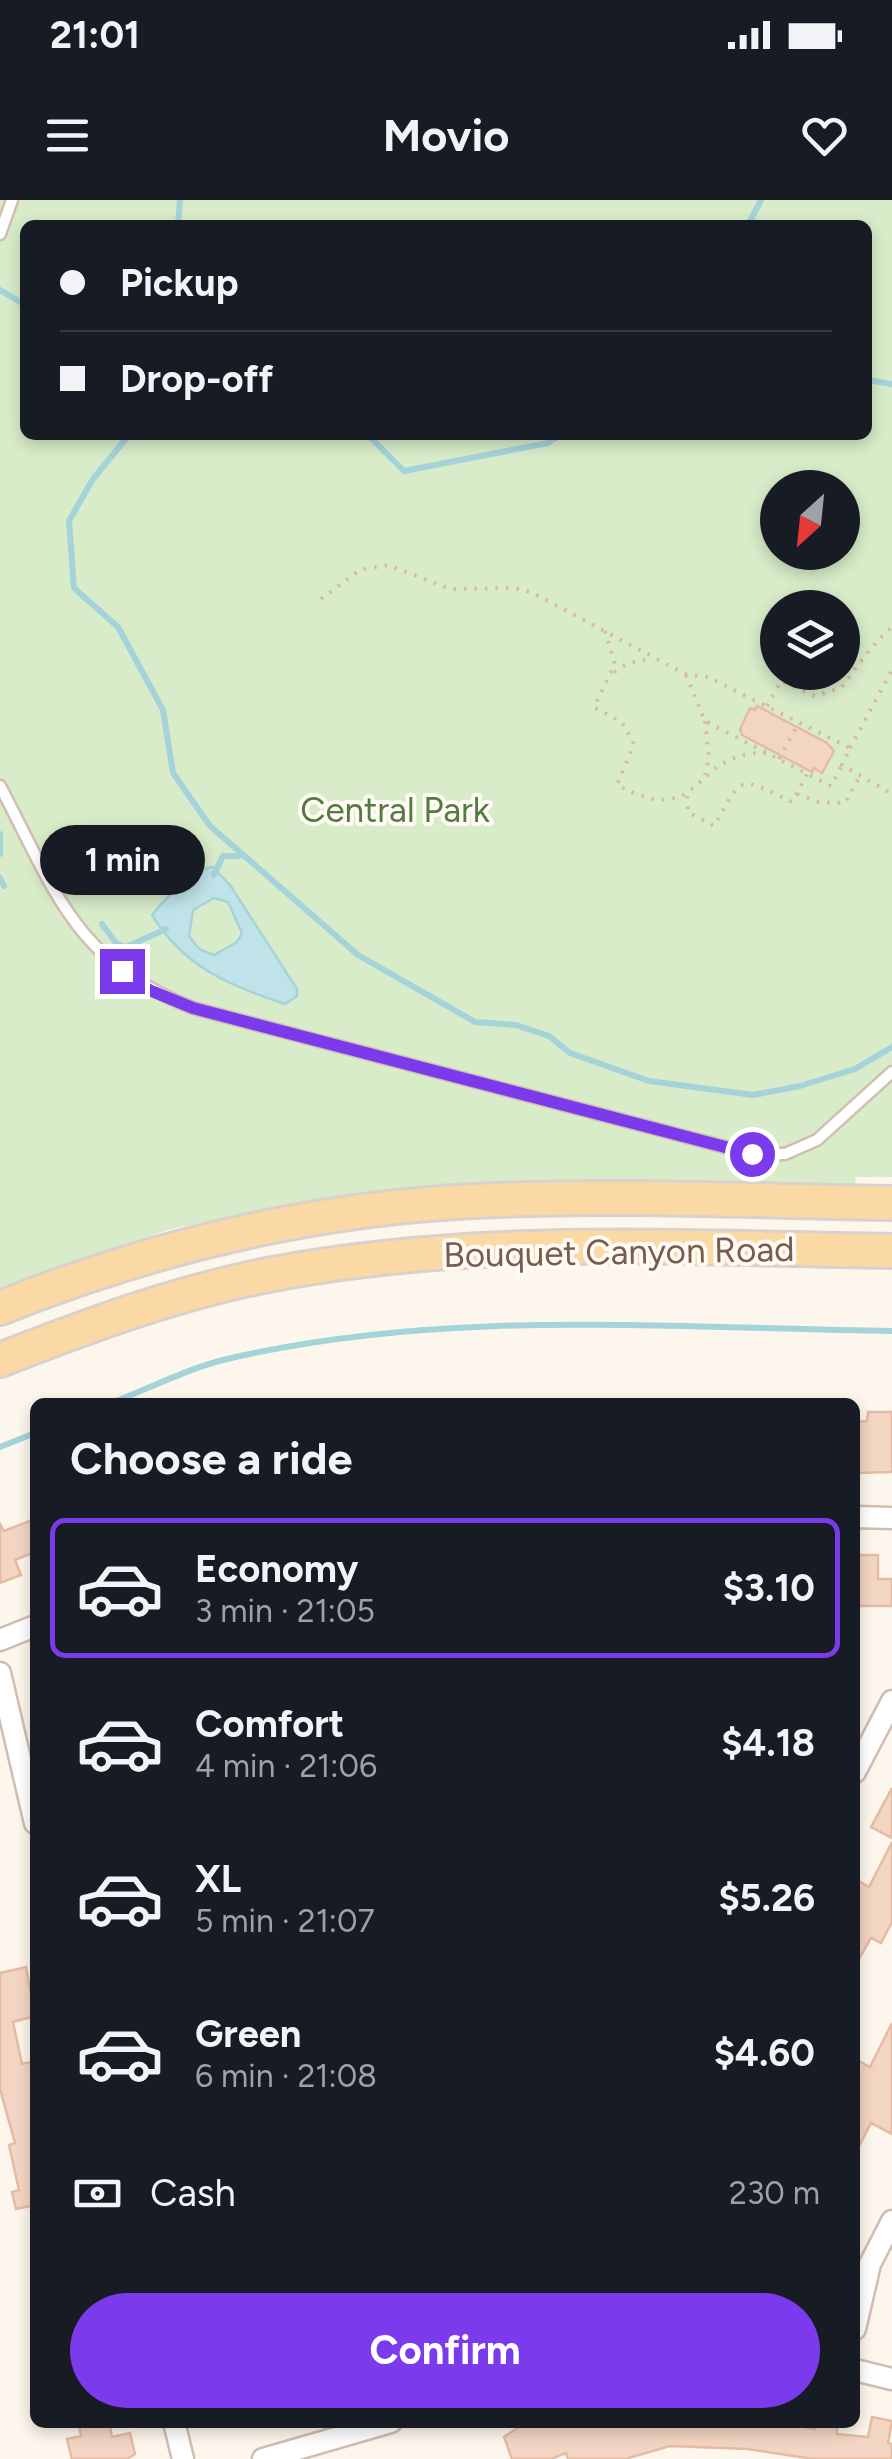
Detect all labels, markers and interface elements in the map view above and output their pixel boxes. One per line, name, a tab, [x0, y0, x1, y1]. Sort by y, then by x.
text: 21:01	[50, 12, 140, 58]
icon: menu	[40, 108, 95, 163]
text: Movio	[383, 108, 509, 162]
icon: heart	[797, 108, 852, 163]
text: Pickup	[120, 260, 238, 306]
text: Drop-off	[120, 356, 273, 402]
north arrow	[760, 470, 860, 570]
map controls	[760, 470, 860, 690]
button: layers	[760, 590, 860, 690]
park label: Central Park	[300, 789, 490, 831]
callout: 1 min	[39, 826, 204, 896]
text: 1 min	[85, 841, 160, 879]
route end	[100, 949, 145, 994]
route start	[730, 1132, 775, 1177]
street label: Bouquet Canyon Road	[443, 1228, 795, 1276]
text: Choose a ride	[70, 1431, 352, 1485]
icon: car	[75, 1543, 165, 1633]
text: Economy	[195, 1546, 358, 1592]
text: $3.10	[723, 1565, 815, 1611]
text: 3 min · 21:05	[195, 1592, 375, 1630]
icon: car	[75, 1698, 165, 1788]
text: Comfort	[195, 1701, 344, 1747]
text: $4.18	[721, 1720, 815, 1766]
text: 4 min · 21:06	[195, 1747, 377, 1785]
icon: car	[75, 1853, 165, 1943]
text: XL	[195, 1856, 241, 1902]
text: $5.26	[718, 1875, 815, 1921]
text: 5 min · 21:07	[195, 1902, 375, 1940]
icon: car	[75, 2008, 165, 2098]
text: Green	[195, 2011, 301, 2057]
text: $4.60	[714, 2030, 815, 2076]
text: 6 min · 21:08	[195, 2057, 377, 2095]
icon: cash	[70, 2166, 125, 2221]
text: Cash	[150, 2170, 236, 2216]
text: 230 m	[729, 2174, 820, 2212]
button: Confirm	[70, 2293, 820, 2408]

